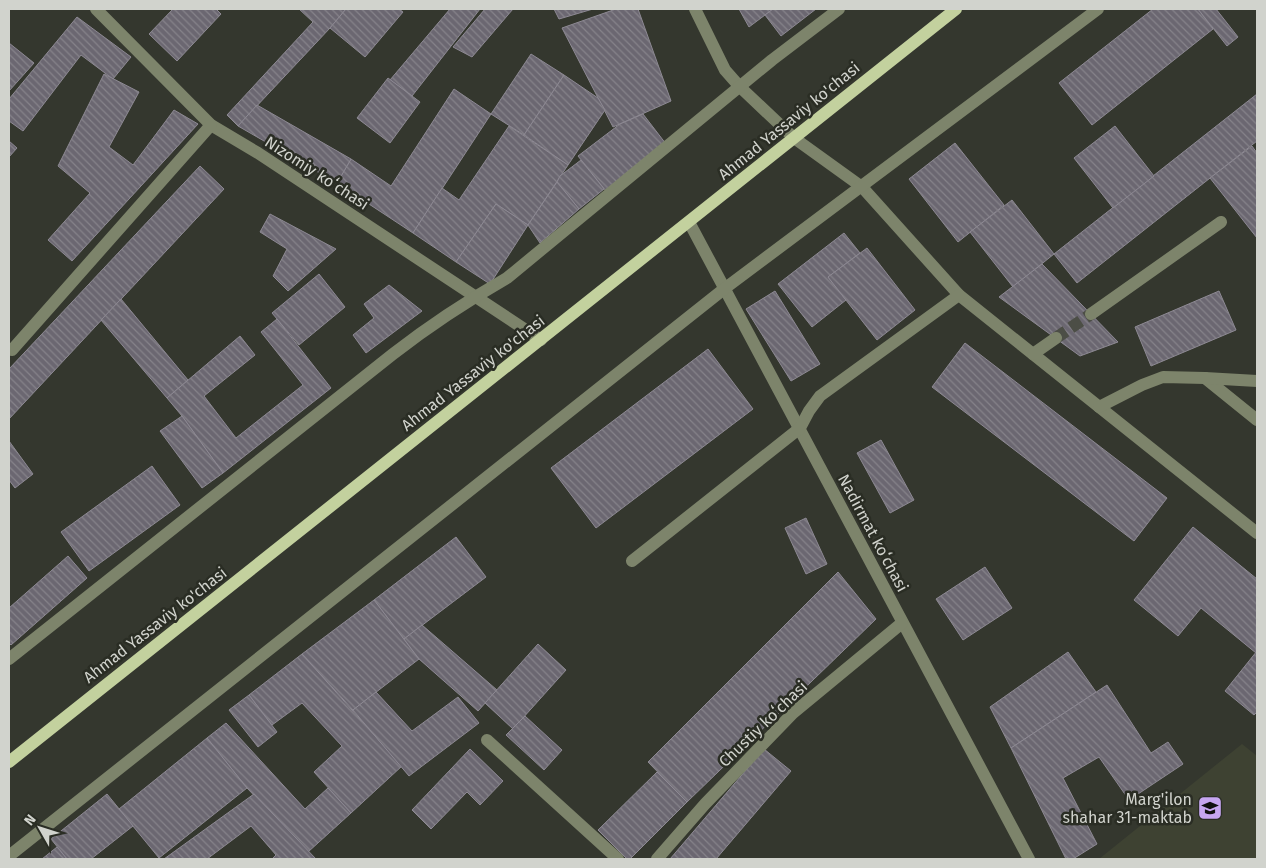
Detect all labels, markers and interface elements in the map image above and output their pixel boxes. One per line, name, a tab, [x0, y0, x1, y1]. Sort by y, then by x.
street label: Ahmad Yassaviy ko'chasi	[714, 58, 864, 184]
street label: Nizomiy koʻchasi	[261, 132, 373, 214]
street label: Ahmad Yassaviy ko'chasi	[398, 311, 548, 435]
street label: Nadirmat koʻchasi	[834, 471, 912, 595]
street label: Ahmad Yassaviy ko'chasi	[80, 563, 230, 687]
street label: Chustiy koʻchasi	[715, 677, 811, 771]
place label: Marg'ilon shahar 31-maktab	[1063, 790, 1192, 827]
school or university icon: Marg'ilon shahar 31-maktab	[1197, 795, 1223, 821]
north arrow	[15, 803, 65, 853]
text: N	[21, 811, 40, 829]

